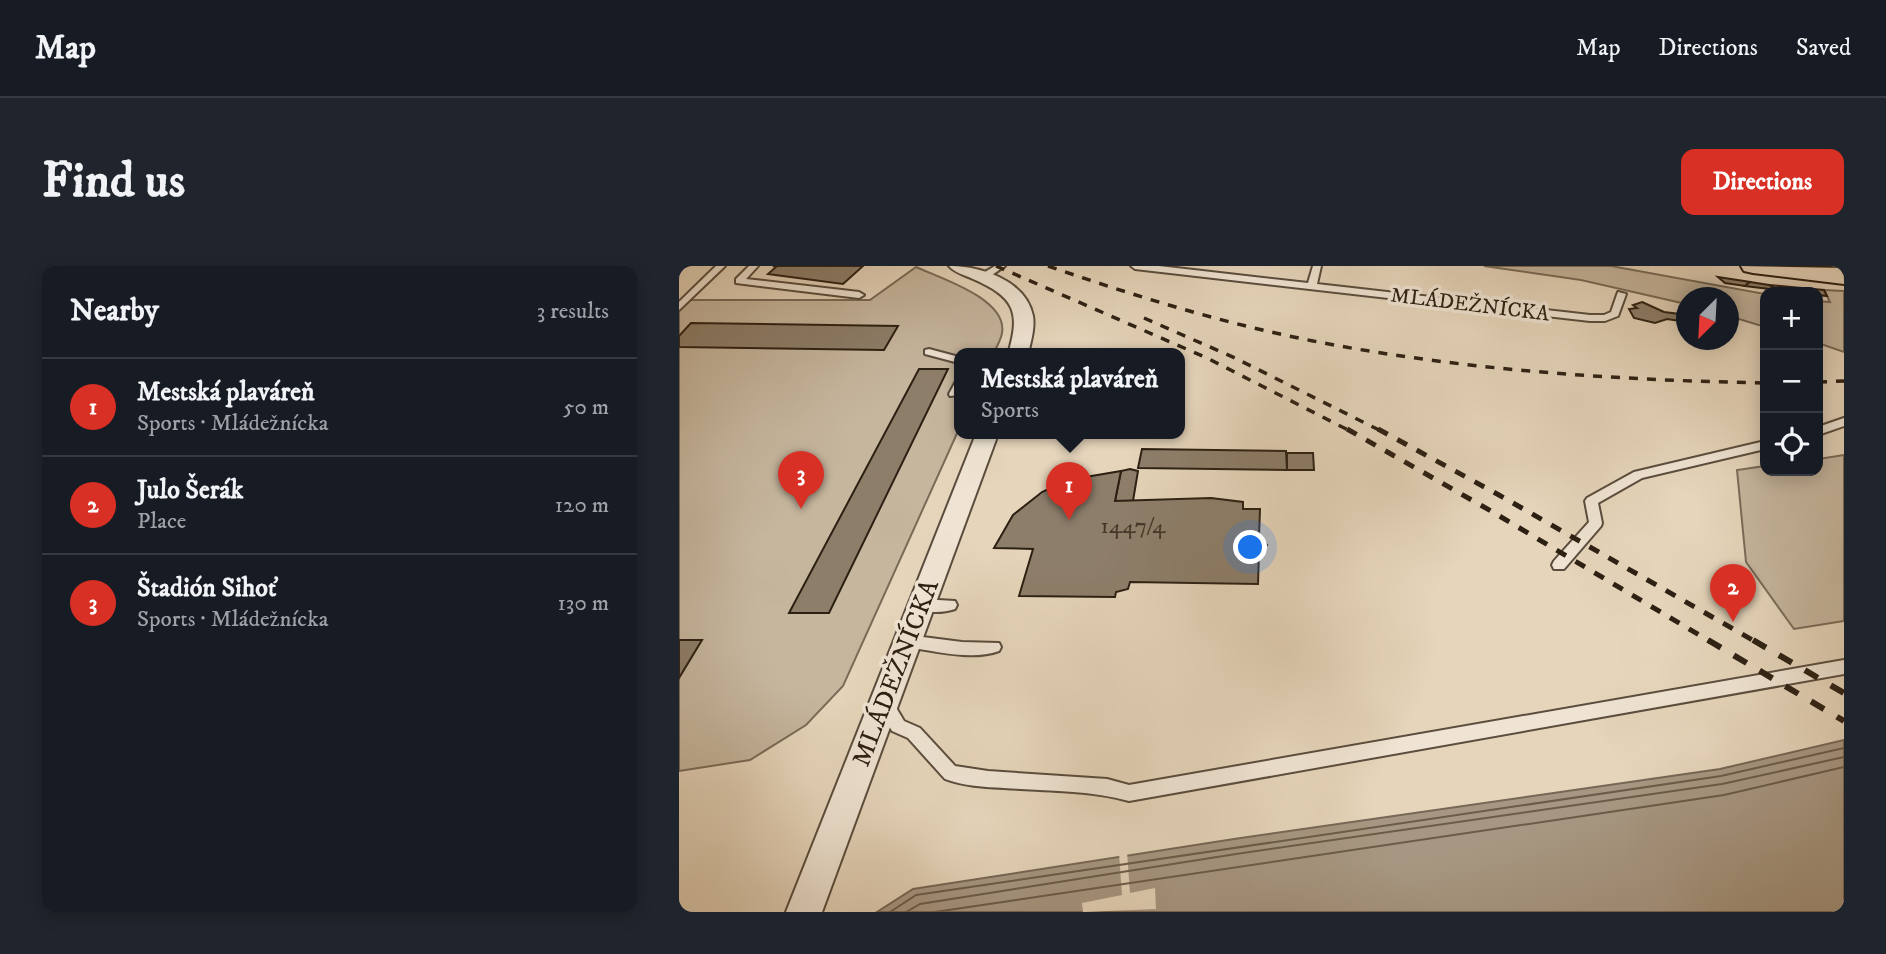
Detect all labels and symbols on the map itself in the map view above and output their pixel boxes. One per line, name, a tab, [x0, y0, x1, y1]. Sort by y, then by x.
street label: MLÁDEŽNÍCKA	[1389, 280, 1552, 328]
north arrow	[1676, 287, 1739, 350]
pin: 3	[778, 451, 824, 509]
pin: 1	[1046, 462, 1092, 520]
house number: 1447/4	[1100, 512, 1166, 541]
your location	[1233, 530, 1267, 564]
pin: 2	[1710, 564, 1756, 622]
street label: MLÁDEŽNÍCKA	[844, 574, 947, 771]

